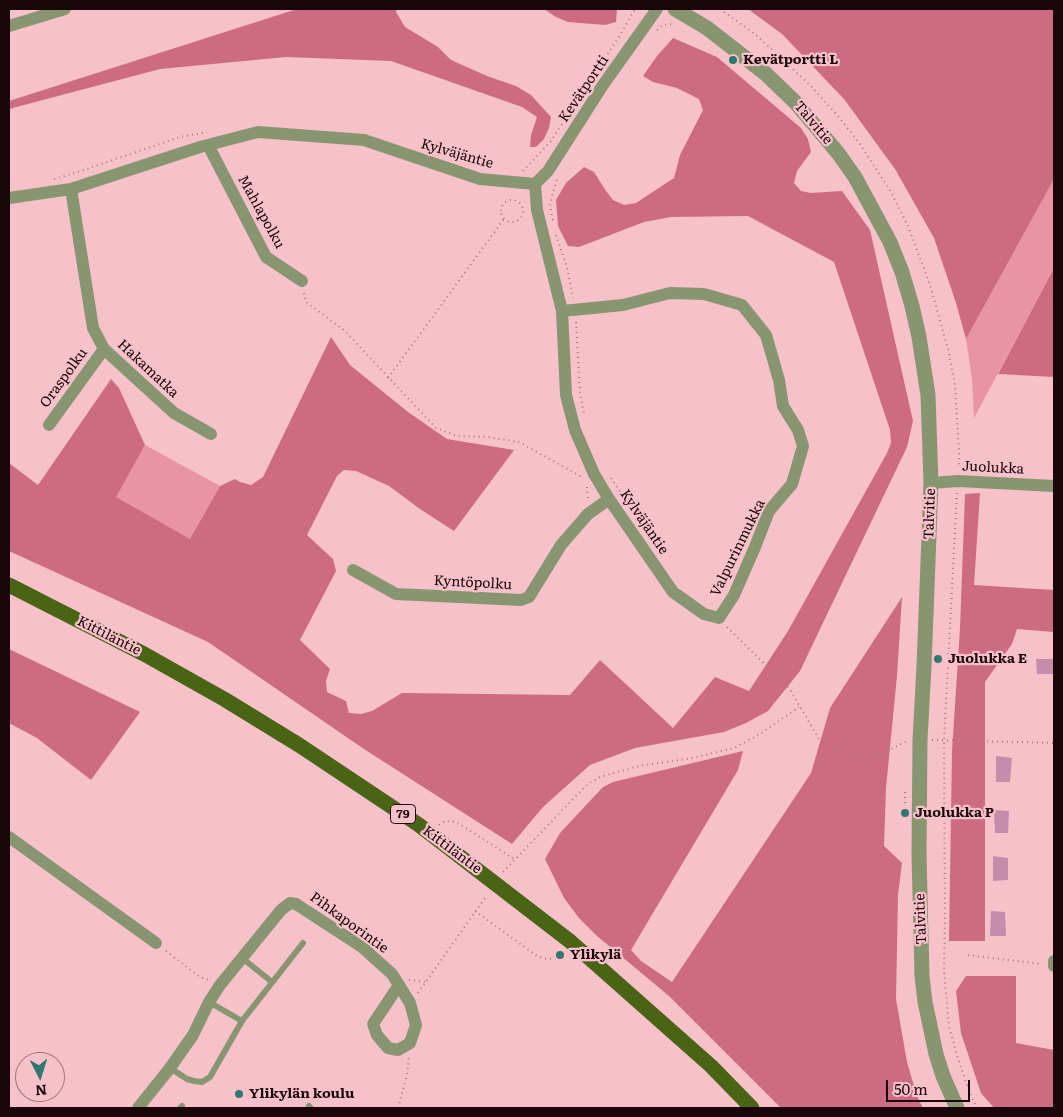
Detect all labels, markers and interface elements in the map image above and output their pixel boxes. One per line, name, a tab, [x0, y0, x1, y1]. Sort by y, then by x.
street label: Kevätportti	[555, 52, 613, 126]
place label: Kevätportti L	[743, 52, 838, 68]
marker: Kevätportti L	[727, 54, 739, 66]
street label: Talvitie	[790, 98, 836, 148]
street label: Kylväjäntie	[419, 136, 495, 172]
street label: Mahlapolku	[234, 172, 288, 252]
street label: Hakamatka	[114, 336, 182, 402]
street label: Oraspolku	[37, 345, 91, 411]
street label: Juolukka	[962, 458, 1024, 478]
street label: Kylväjäntie	[616, 486, 672, 558]
street label: Talvitie	[921, 488, 939, 540]
street label: Valpurinmukka	[707, 497, 769, 599]
street label: Kyntöpolku	[433, 573, 513, 593]
street label: Kittiläntie	[74, 613, 144, 659]
place label: Juolukka E	[948, 651, 1027, 667]
marker: Juolukka E	[932, 653, 944, 665]
road number: 79	[390, 804, 416, 824]
place label: Juolukka P	[915, 805, 994, 821]
marker: Juolukka P	[899, 807, 911, 819]
street label: Kittiläntie	[419, 822, 485, 878]
street label: Pihkaporintie	[307, 889, 391, 957]
street label: Talvitie	[912, 893, 930, 945]
place label: Ylikylä	[570, 947, 621, 963]
marker: Ylikylä	[554, 949, 566, 961]
north arrow	[15, 1052, 65, 1102]
scale bar	[888, 1070, 972, 1102]
text: 50 m	[894, 1077, 928, 1100]
text: N	[34, 1080, 48, 1101]
place label: Ylikylän koulu	[249, 1086, 354, 1102]
marker: Ylikylän koulu	[233, 1088, 245, 1100]

